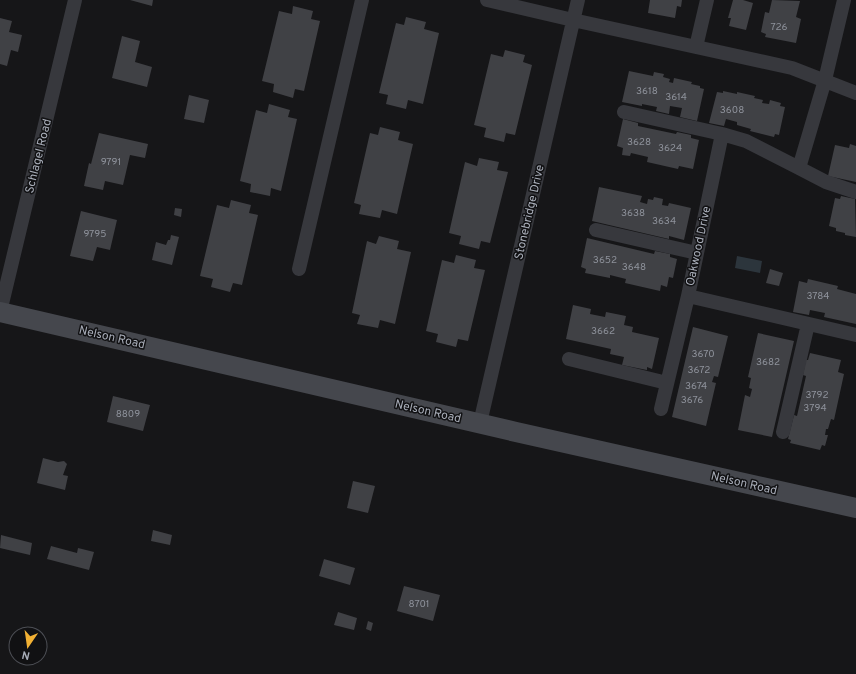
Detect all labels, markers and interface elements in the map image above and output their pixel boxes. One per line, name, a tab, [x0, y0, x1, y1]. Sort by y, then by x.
house number: 726	[770, 21, 788, 34]
house number: 3618	[636, 85, 658, 98]
house number: 3614	[665, 91, 687, 104]
house number: 3608	[720, 104, 744, 117]
street label: Schlagel Road	[22, 117, 56, 195]
house number: 3628	[627, 136, 651, 149]
house number: 3624	[658, 142, 682, 155]
house number: 9791	[101, 156, 121, 169]
street label: Stonebridge Drive	[511, 163, 549, 261]
street label: Oakwood Drive	[683, 205, 715, 288]
house number: 3638	[621, 207, 645, 220]
house number: 3634	[652, 215, 676, 228]
house number: 9795	[83, 228, 107, 241]
house number: 3652	[593, 254, 617, 267]
house number: 3648	[622, 261, 646, 274]
house number: 3784	[806, 290, 830, 303]
street label: Nelson Road	[77, 323, 147, 353]
house number: 3662	[591, 325, 615, 338]
house number: 3670	[691, 348, 715, 361]
house number: 3682	[756, 356, 780, 369]
house number: 3672	[688, 364, 710, 377]
house number: 3674	[685, 380, 707, 393]
house number: 3792	[805, 389, 829, 402]
house number: 3676	[681, 394, 703, 407]
street label: Nelson Road	[393, 397, 463, 427]
house number: 3794	[803, 402, 827, 415]
house number: 8809	[116, 408, 140, 421]
street label: Nelson Road	[709, 469, 779, 499]
house number: 8701	[408, 598, 430, 611]
north arrow	[8, 626, 48, 666]
text: N	[21, 647, 31, 662]

